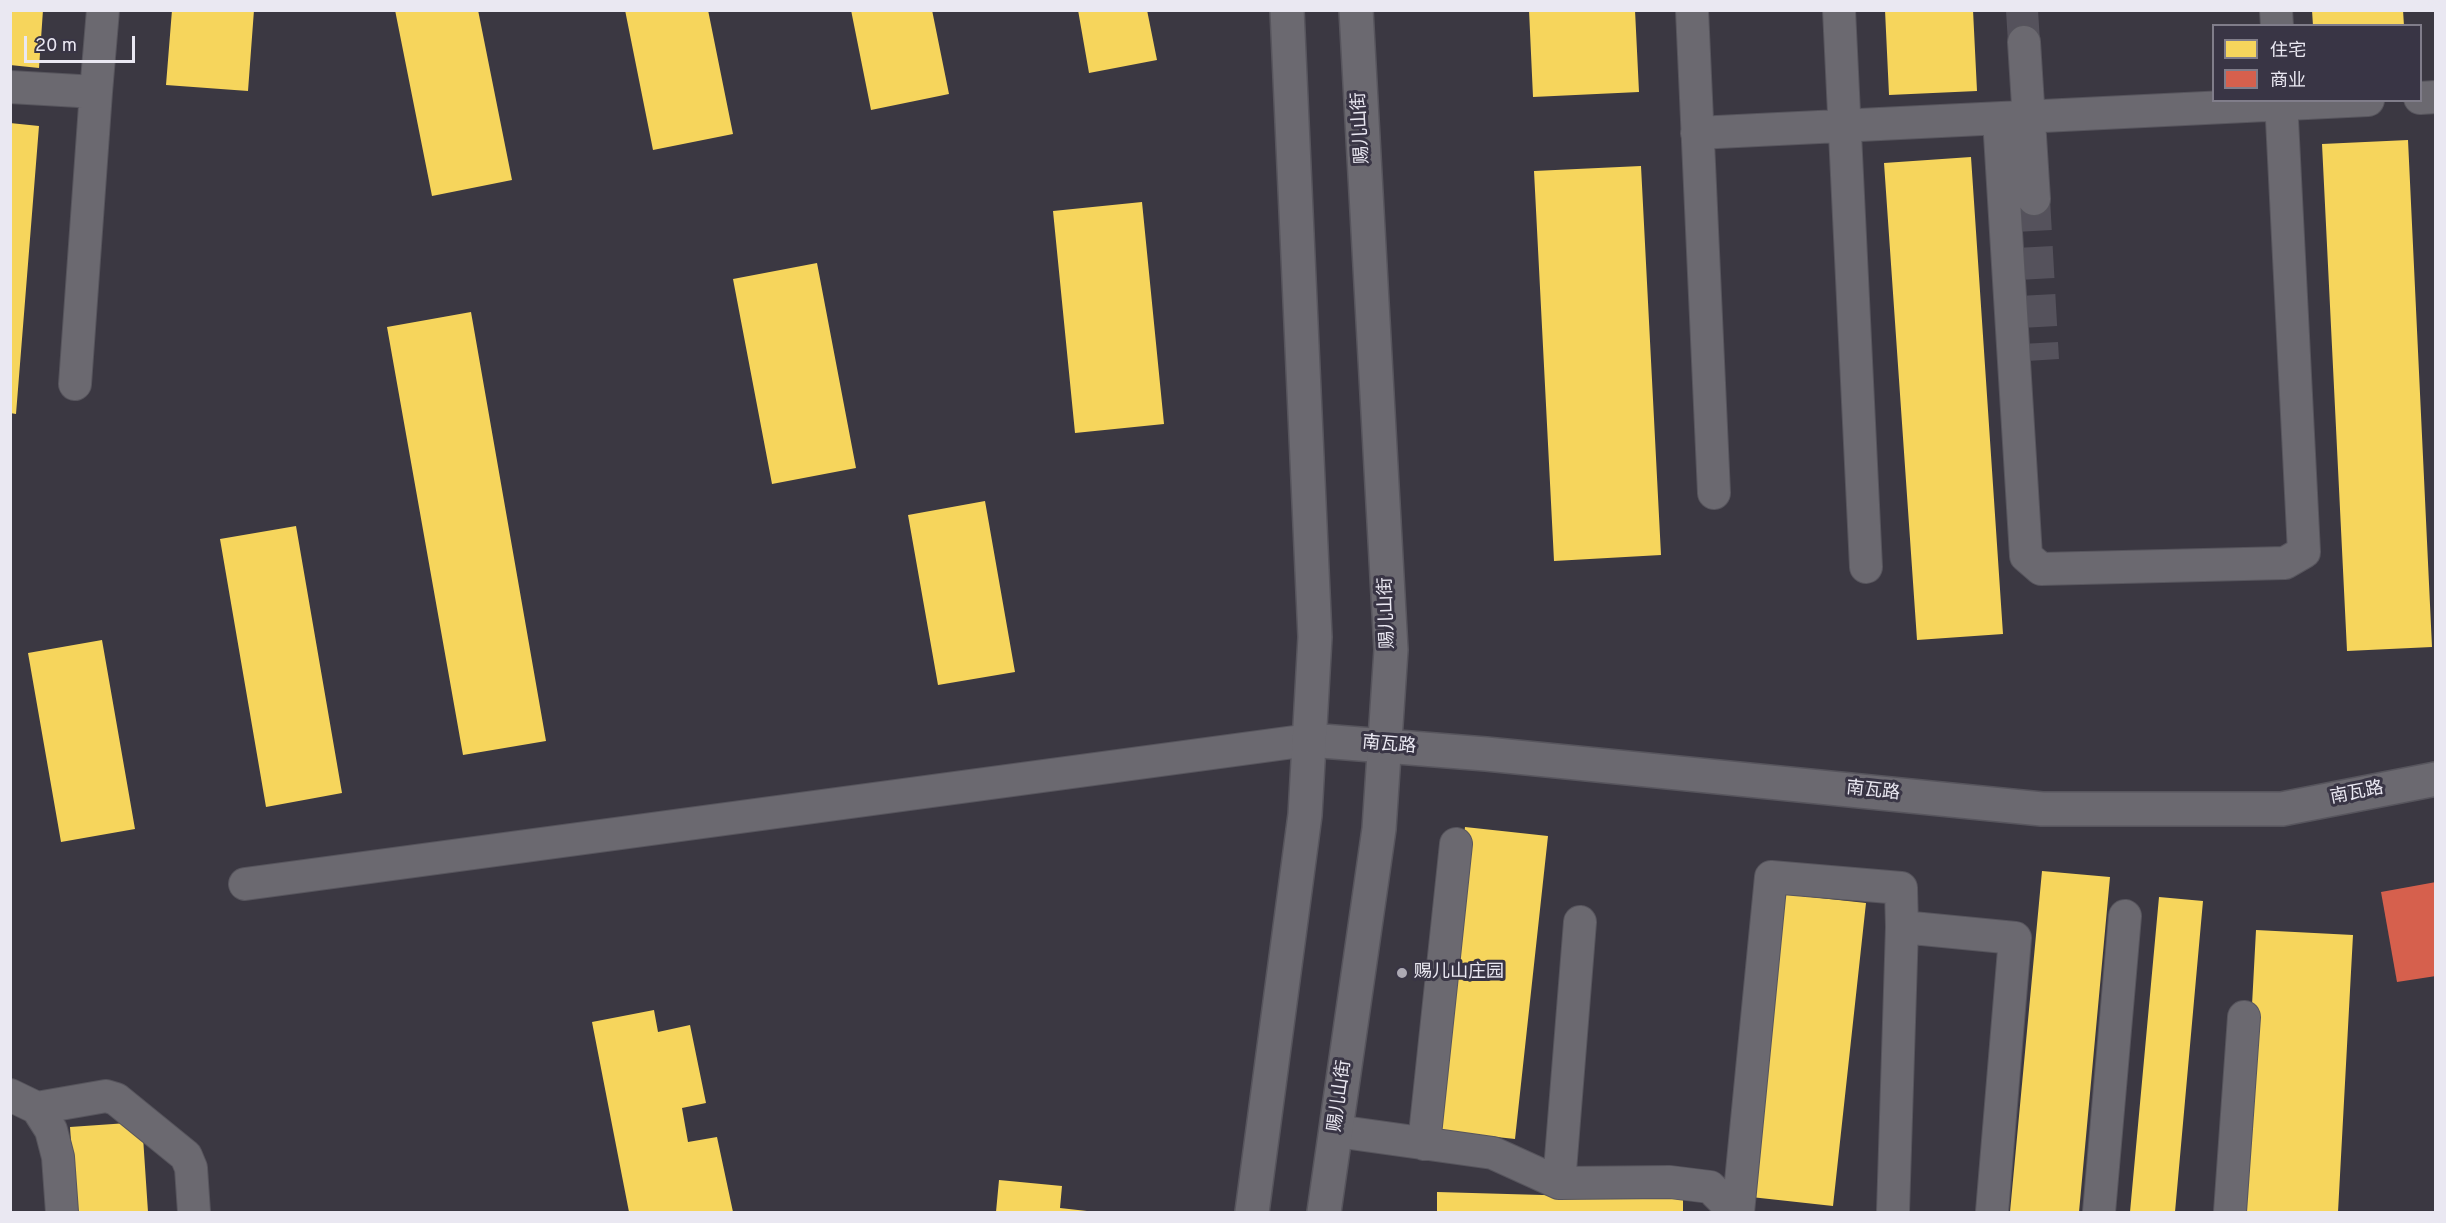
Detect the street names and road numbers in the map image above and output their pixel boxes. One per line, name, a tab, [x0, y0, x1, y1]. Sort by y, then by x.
street label: 赐儿山街	[1349, 91, 1375, 165]
street label: 赐儿山街	[1376, 577, 1400, 649]
street label: 南瓦路	[1361, 733, 1417, 759]
street label: 南瓦路	[1845, 778, 1901, 806]
street label: 南瓦路	[2328, 778, 2386, 810]
street label: 赐儿山街	[1325, 1059, 1357, 1133]

